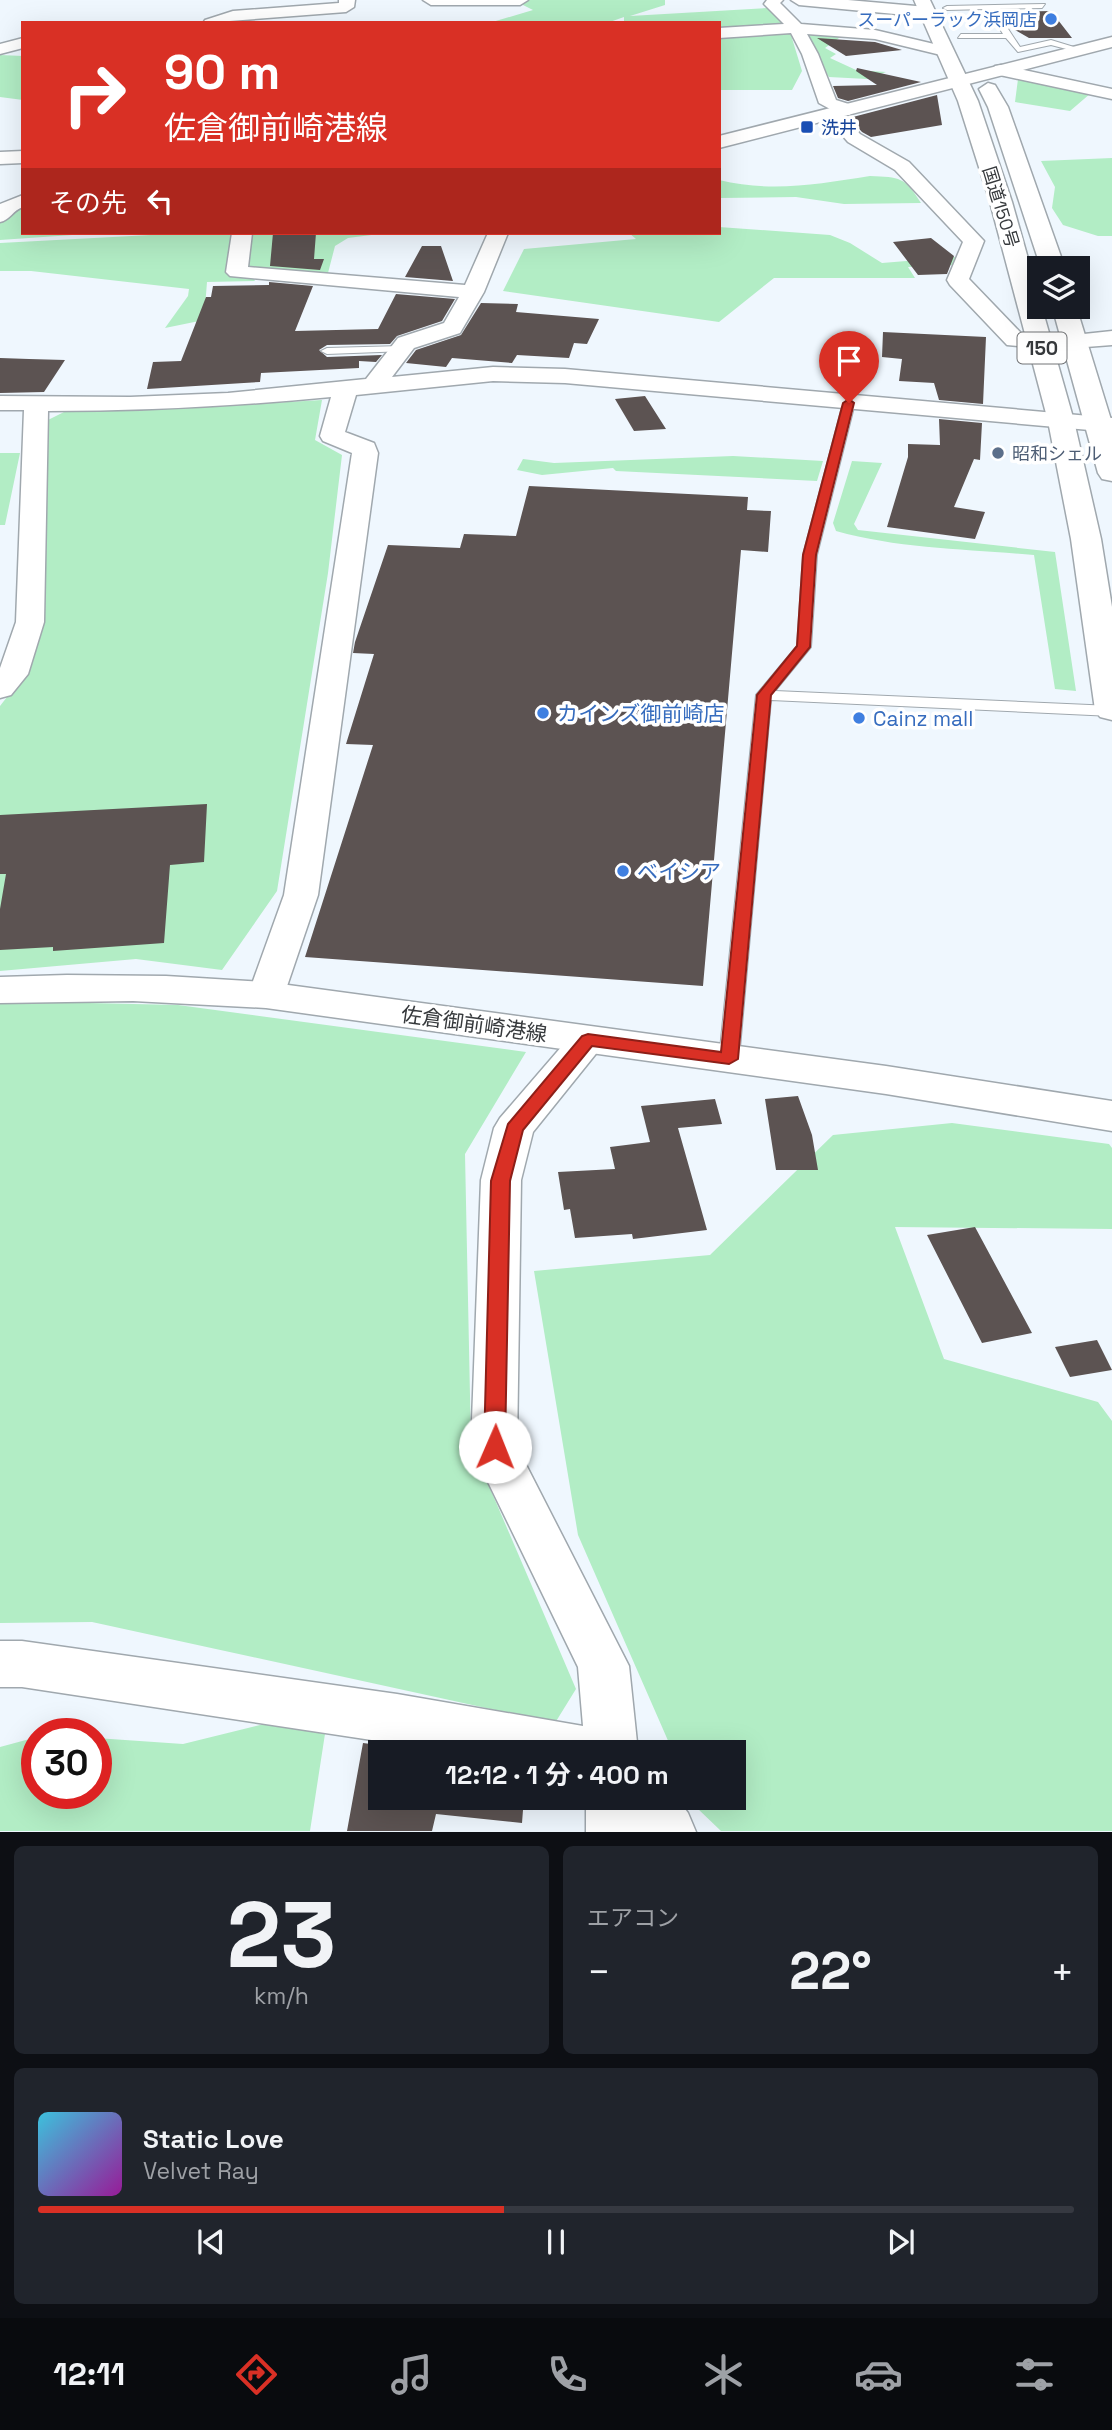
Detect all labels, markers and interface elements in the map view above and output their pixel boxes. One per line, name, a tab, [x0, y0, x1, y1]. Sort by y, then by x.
place label: スーパーラック浜岡店	[857, 8, 1037, 31]
marker: スーパーラック浜岡店	[1043, 11, 1059, 27]
text: 90 m	[164, 41, 280, 103]
icon: right	[49, 49, 140, 140]
text: 佐倉御前崎港線	[164, 108, 388, 148]
place label: 洗井	[821, 116, 857, 139]
marker: 洗井	[799, 119, 815, 135]
street label: 国道150号	[978, 164, 1024, 250]
icon: left	[141, 182, 179, 220]
text: その先	[49, 186, 127, 220]
map controls	[1027, 256, 1090, 319]
button: layers	[1027, 256, 1090, 319]
pin	[819, 331, 879, 403]
road number: 150	[1018, 332, 1066, 364]
icon: arrive	[830, 342, 868, 380]
place label: 昭和シェル	[1012, 442, 1102, 465]
marker: 昭和シェル	[990, 445, 1006, 461]
place label: カインズ御前崎店	[557, 700, 725, 727]
marker: カインズ御前崎店	[535, 705, 551, 721]
place label: Cainz mall	[873, 705, 973, 732]
marker: Cainz mall	[851, 710, 867, 726]
place label: ベイシア	[637, 858, 721, 885]
marker: ベイシア	[615, 863, 631, 879]
street label: 佐倉御前崎港線	[399, 1000, 549, 1048]
position arrow	[458, 1410, 532, 1484]
speed limit sign: 30	[21, 1718, 112, 1809]
text: 12:12 · 1 分 · 400 m	[445, 1758, 669, 1792]
text: 23	[227, 1877, 336, 1994]
text: エアコン	[587, 1903, 679, 1933]
text: 22°	[789, 1938, 872, 2004]
text: −	[587, 1948, 611, 1996]
text: +	[1050, 1948, 1074, 1996]
text: km/h	[254, 1981, 309, 2011]
text: Static Love	[143, 2122, 284, 2156]
text: Velvet Ray	[143, 2156, 259, 2186]
icon: previous	[192, 2223, 230, 2261]
icon: pause	[537, 2223, 575, 2261]
icon: next	[882, 2223, 920, 2261]
icon: directions	[232, 2350, 281, 2399]
icon: music	[387, 2350, 436, 2399]
icon: phone	[543, 2350, 592, 2399]
icon: climate	[699, 2350, 748, 2399]
icon: car	[854, 2350, 903, 2399]
icon: filters	[1010, 2350, 1059, 2399]
text: 12:11	[53, 2354, 125, 2394]

